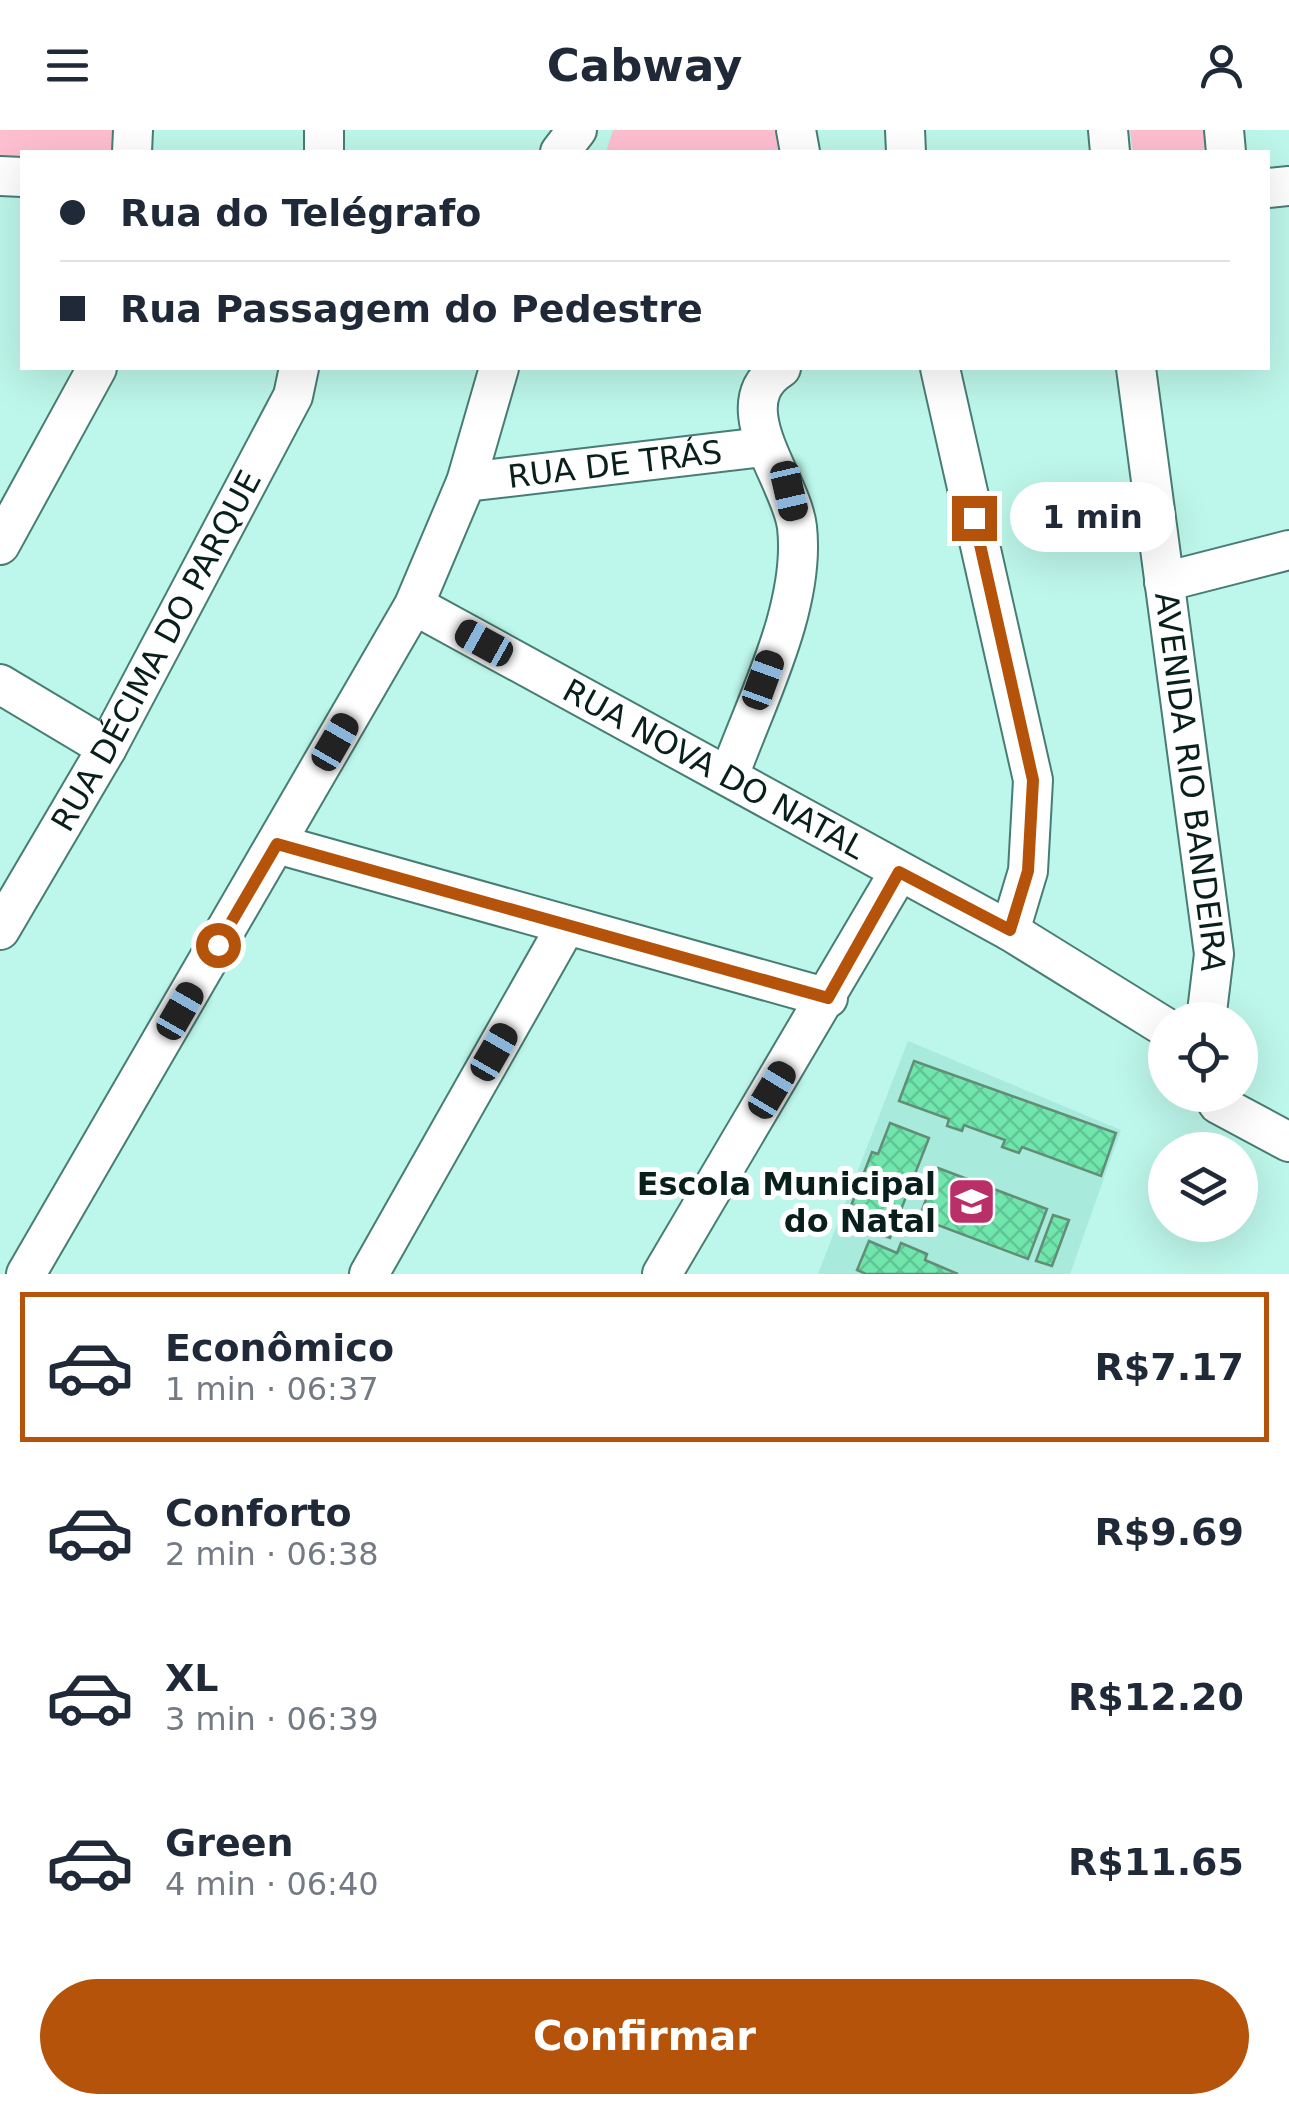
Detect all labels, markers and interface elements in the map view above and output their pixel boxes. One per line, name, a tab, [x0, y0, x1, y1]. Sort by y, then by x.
icon: menu	[40, 38, 95, 93]
icon: person	[1194, 38, 1249, 93]
text: Cabway	[547, 39, 742, 92]
text: Rua do Telégrafo	[120, 191, 481, 235]
text: Rua Passagem do Pedestre	[120, 287, 703, 331]
street label: RUA DE TRÁS	[506, 433, 724, 496]
car	[768, 458, 810, 524]
street label: RUA DÉCIMA DO PARQUE	[43, 464, 269, 838]
callout: 1 min	[1009, 483, 1174, 553]
route end	[952, 496, 997, 541]
text: 1 min	[1042, 498, 1143, 536]
street label: AVENIDA RIO BANDEIRA	[1147, 590, 1233, 975]
car	[450, 615, 518, 671]
car	[739, 647, 787, 713]
street label: RUA NOVA DO NATAL	[557, 671, 872, 867]
car	[307, 709, 363, 775]
route start	[196, 923, 241, 968]
car	[152, 978, 208, 1044]
map controls	[1148, 1002, 1258, 1242]
button: locate	[1148, 1002, 1258, 1112]
car	[466, 1019, 522, 1085]
car	[744, 1057, 800, 1123]
button: layers	[1148, 1132, 1258, 1242]
place label: Escola Municipal do Natal	[637, 1165, 936, 1240]
school or university icon: Escola Municipal do Natal	[945, 1176, 997, 1228]
icon: car	[45, 1322, 135, 1412]
text: Econômico	[165, 1326, 394, 1370]
text: R$7.17	[1095, 1345, 1244, 1389]
text: 1 min · 06:37	[165, 1370, 379, 1408]
icon: car	[45, 1487, 135, 1577]
text: Conforto	[165, 1491, 352, 1535]
text: R$9.69	[1095, 1510, 1244, 1554]
text: 2 min · 06:38	[165, 1535, 379, 1573]
icon: car	[45, 1652, 135, 1742]
text: XL	[165, 1656, 219, 1700]
text: R$12.20	[1068, 1675, 1244, 1719]
text: 3 min · 06:39	[165, 1700, 379, 1738]
icon: car	[45, 1817, 135, 1907]
text: Green	[165, 1821, 294, 1865]
text: R$11.65	[1068, 1840, 1244, 1884]
text: 4 min · 06:40	[165, 1865, 379, 1903]
button: Confirmar	[40, 1979, 1249, 2094]

